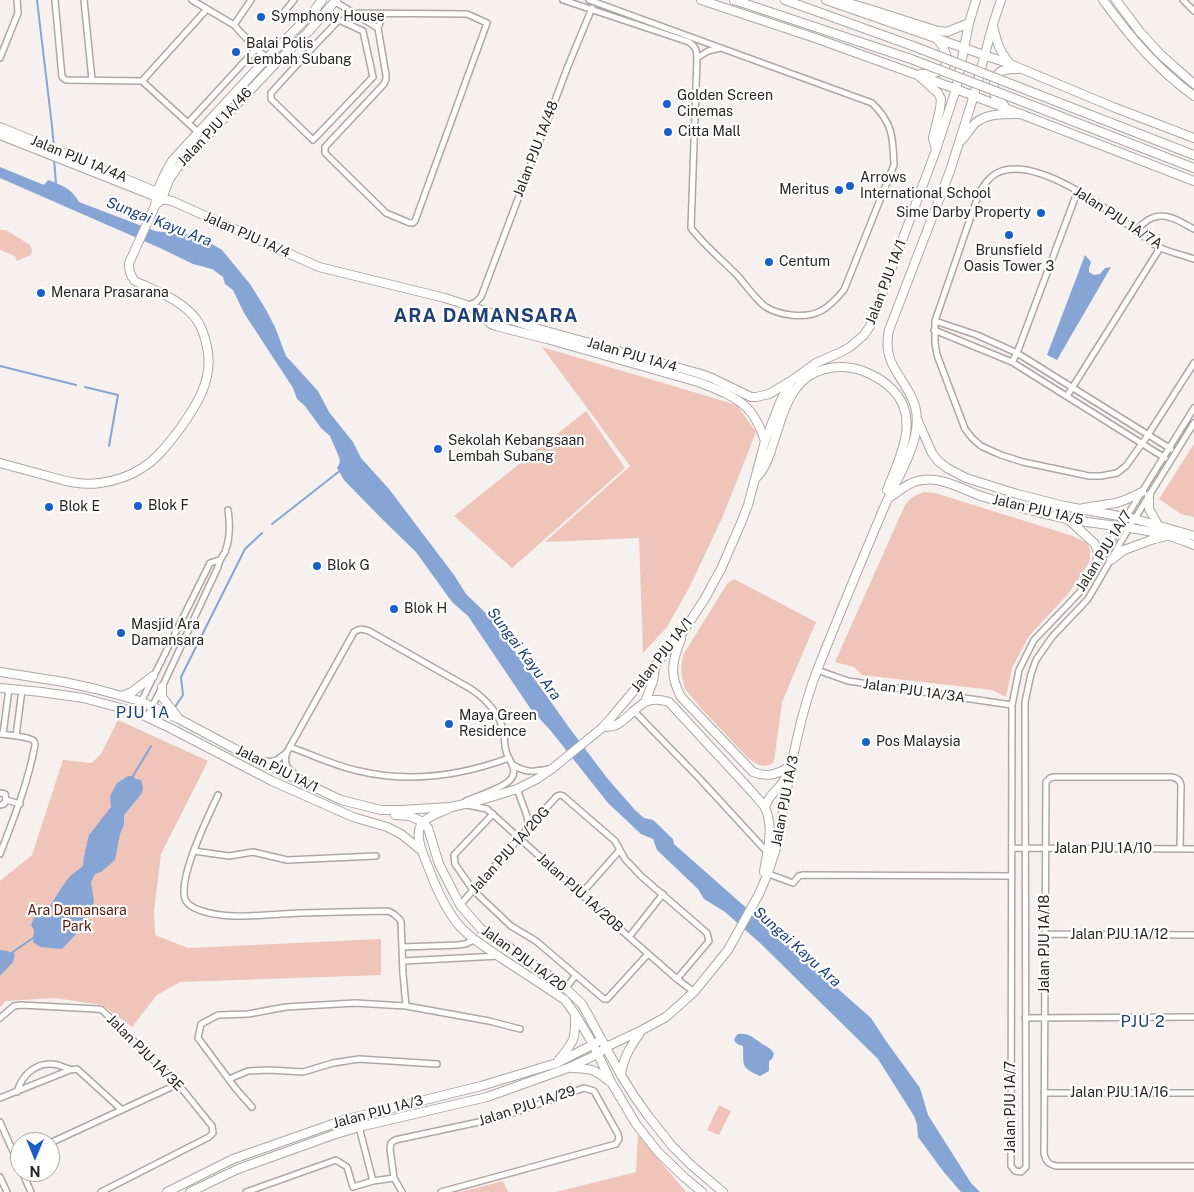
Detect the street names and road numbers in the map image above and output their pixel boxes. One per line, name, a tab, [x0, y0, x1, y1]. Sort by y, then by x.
street label: Jalan PJU 1A/46	[174, 84, 256, 170]
street label: Jalan PJU 1A/48	[510, 98, 562, 200]
street label: Jalan PJU 1A/4A	[28, 132, 130, 186]
street label: Jalan PJU 1A/7A	[1071, 183, 1165, 253]
street label: Jalan PJU 1A/4	[201, 208, 293, 262]
street label: Jalan PJU 1A/1	[862, 237, 910, 327]
street label: Jalan PJU 1A/4	[585, 334, 679, 376]
street label: Jalan PJU 1A/5	[991, 491, 1085, 529]
street label: Jalan PJU 1A/7	[1072, 507, 1136, 595]
street label: Jalan PJU 1A/1	[628, 615, 696, 695]
street label: Jalan PJU 1A/3A	[862, 676, 966, 706]
street label: Jalan PJU 1A/1	[233, 742, 321, 796]
street label: Jalan PJU 1A/3	[768, 754, 802, 848]
street label: Jalan PJU 1A/20G	[467, 803, 553, 897]
street label: Jalan PJU 1A/10	[1054, 841, 1152, 857]
street label: Jalan PJU 1A/20B	[533, 850, 627, 936]
street label: Jalan PJU 1A/18	[1037, 895, 1053, 993]
street label: Jalan PJU 1A/20	[478, 923, 570, 995]
street label: Jalan PJU 1A/12	[1070, 927, 1168, 943]
street label: Jalan PJU 1A/3E	[103, 1011, 187, 1095]
street label: Jalan PJU 1A/7	[1003, 1061, 1019, 1153]
street label: Jalan PJU 1A/29	[476, 1082, 578, 1130]
street label: Jalan PJU 1A/16	[1070, 1085, 1168, 1101]
street label: Jalan PJU 1A/3	[331, 1092, 425, 1132]

